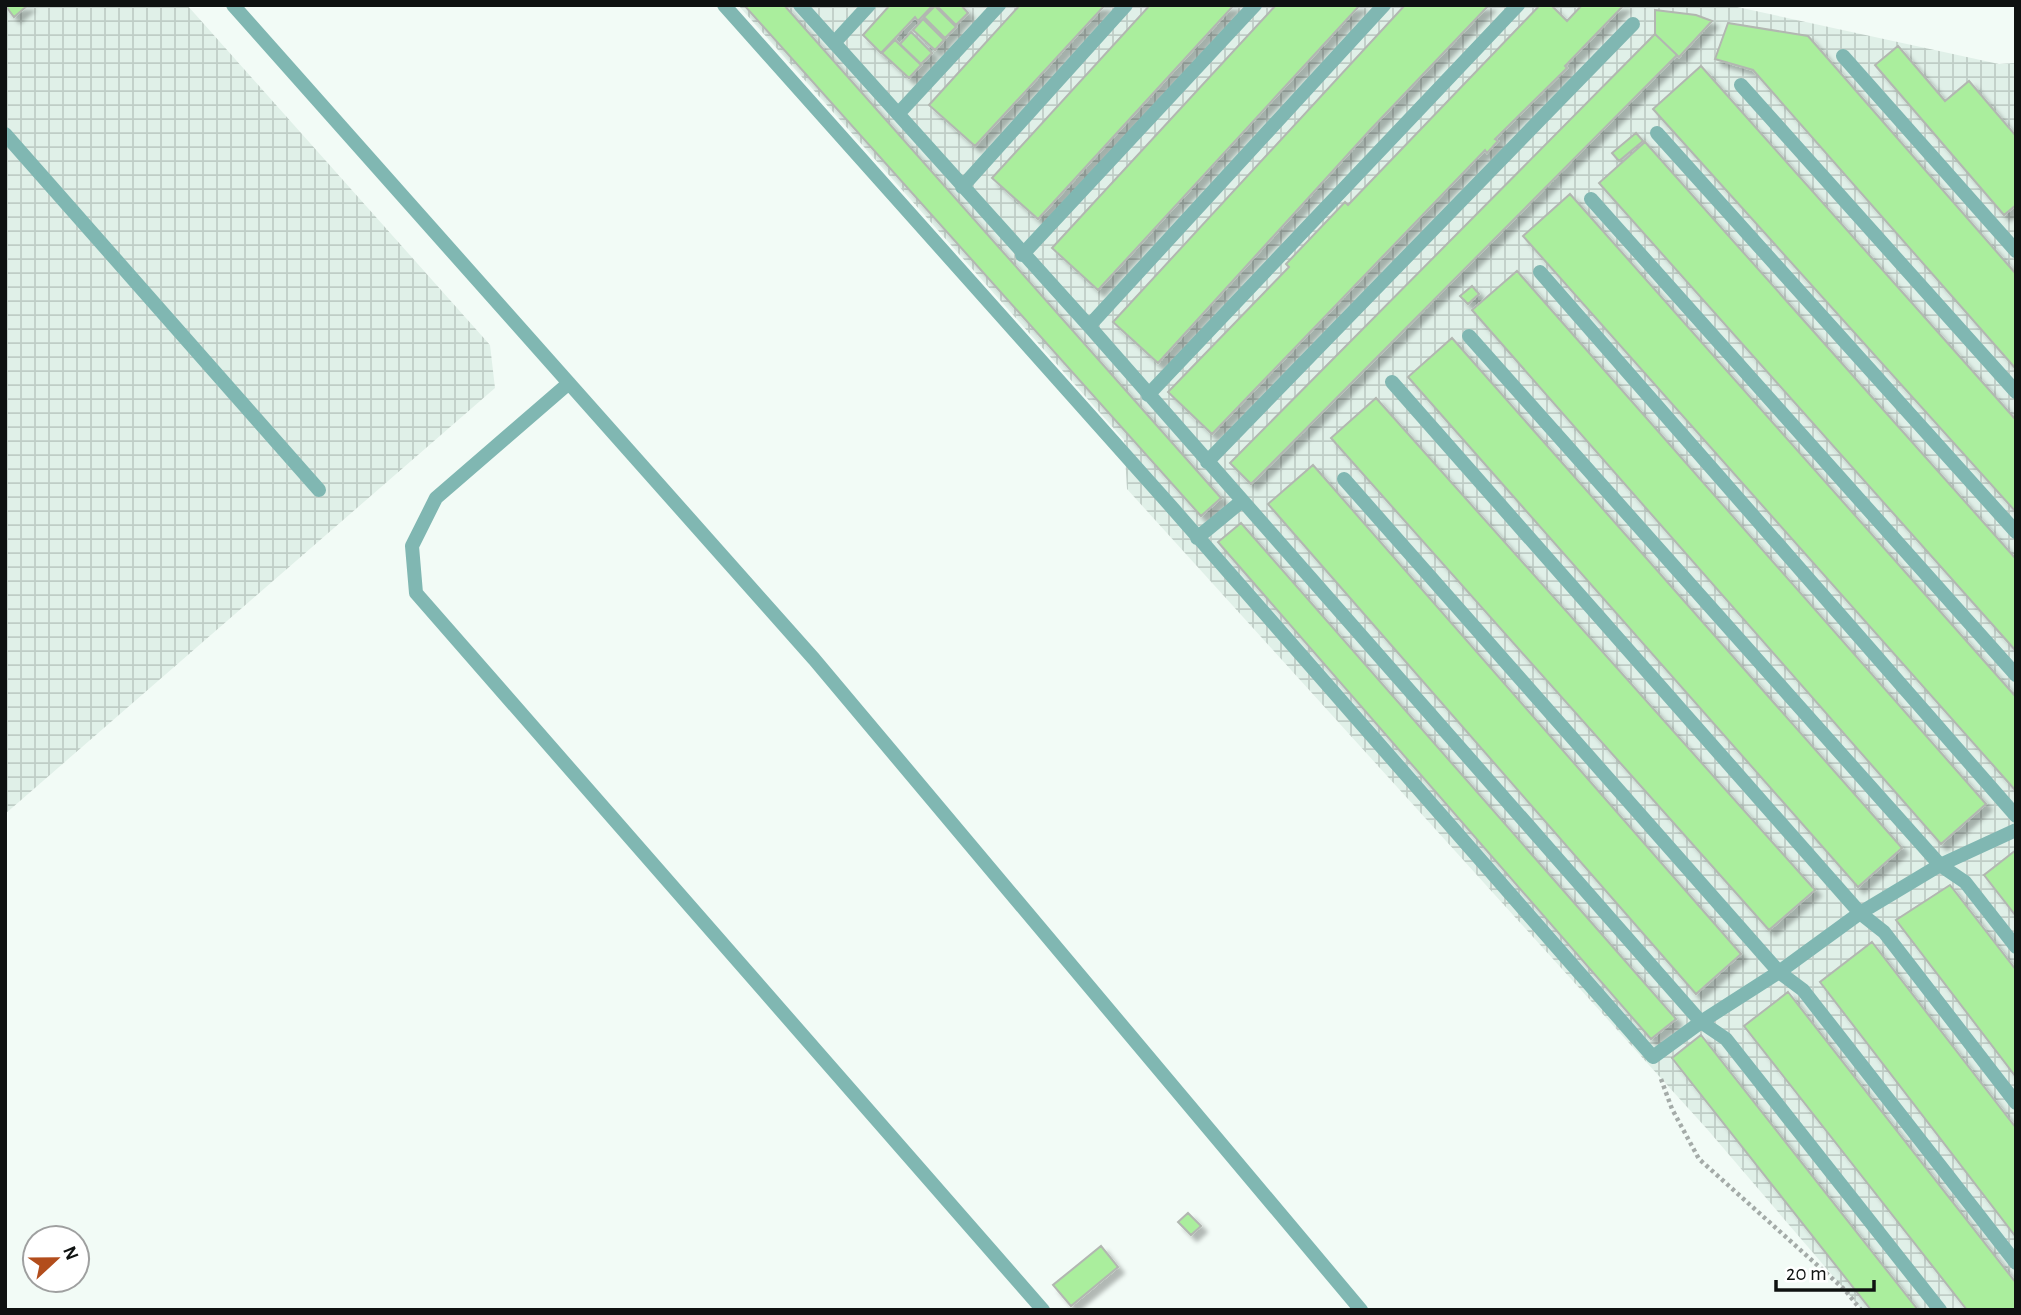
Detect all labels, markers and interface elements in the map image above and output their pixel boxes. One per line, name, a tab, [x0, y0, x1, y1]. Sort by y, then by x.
north arrow	[21, 1224, 91, 1294]
text: N	[59, 1244, 82, 1263]
scale bar	[1776, 1248, 1874, 1292]
text: 20 m	[1786, 1263, 1827, 1284]

